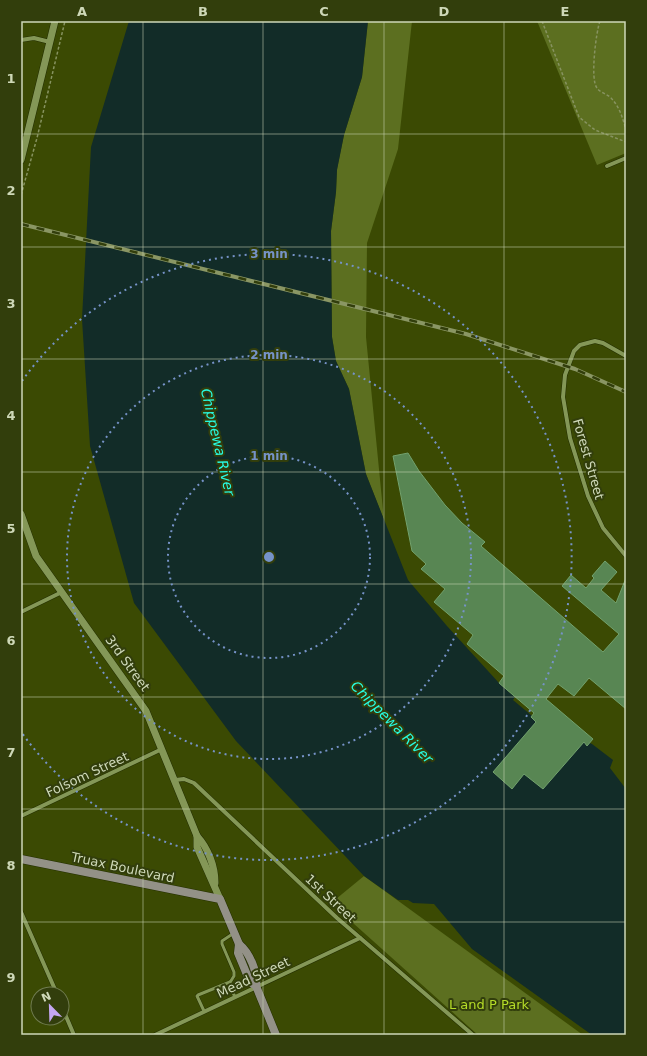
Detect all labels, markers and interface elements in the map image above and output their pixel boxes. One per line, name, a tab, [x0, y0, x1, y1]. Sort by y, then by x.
text: A	[77, 4, 87, 19]
text: B	[198, 4, 208, 19]
text: C	[319, 4, 329, 19]
text: D	[439, 4, 450, 19]
text: E	[561, 4, 569, 19]
text: 1	[6, 71, 16, 86]
text: 2	[6, 183, 16, 198]
text: 3 min	[250, 247, 288, 261]
text: 3	[6, 296, 16, 311]
text: 2 min	[250, 348, 288, 362]
water label: Chippewa River	[198, 387, 238, 498]
text: 4	[6, 408, 16, 423]
street label: Forest Street	[570, 417, 607, 501]
text: 1 min	[250, 449, 288, 463]
text: 5	[6, 521, 16, 536]
centre of rings	[262, 550, 276, 564]
street label: 3rd Street	[102, 632, 153, 694]
text: 6	[6, 633, 16, 648]
water label: Chippewa River	[348, 678, 437, 767]
text: 7	[6, 745, 16, 760]
street label: Folsom Street	[43, 749, 131, 800]
street label: Truax Boulevard	[69, 849, 176, 886]
text: 8	[6, 858, 16, 873]
street label: 1st Street	[302, 871, 359, 926]
street label: Mead Street	[214, 954, 292, 1001]
text: 9	[6, 970, 16, 985]
north arrow	[30, 986, 70, 1026]
text: N	[40, 989, 53, 1005]
park label: L and P Park	[449, 997, 529, 1012]

